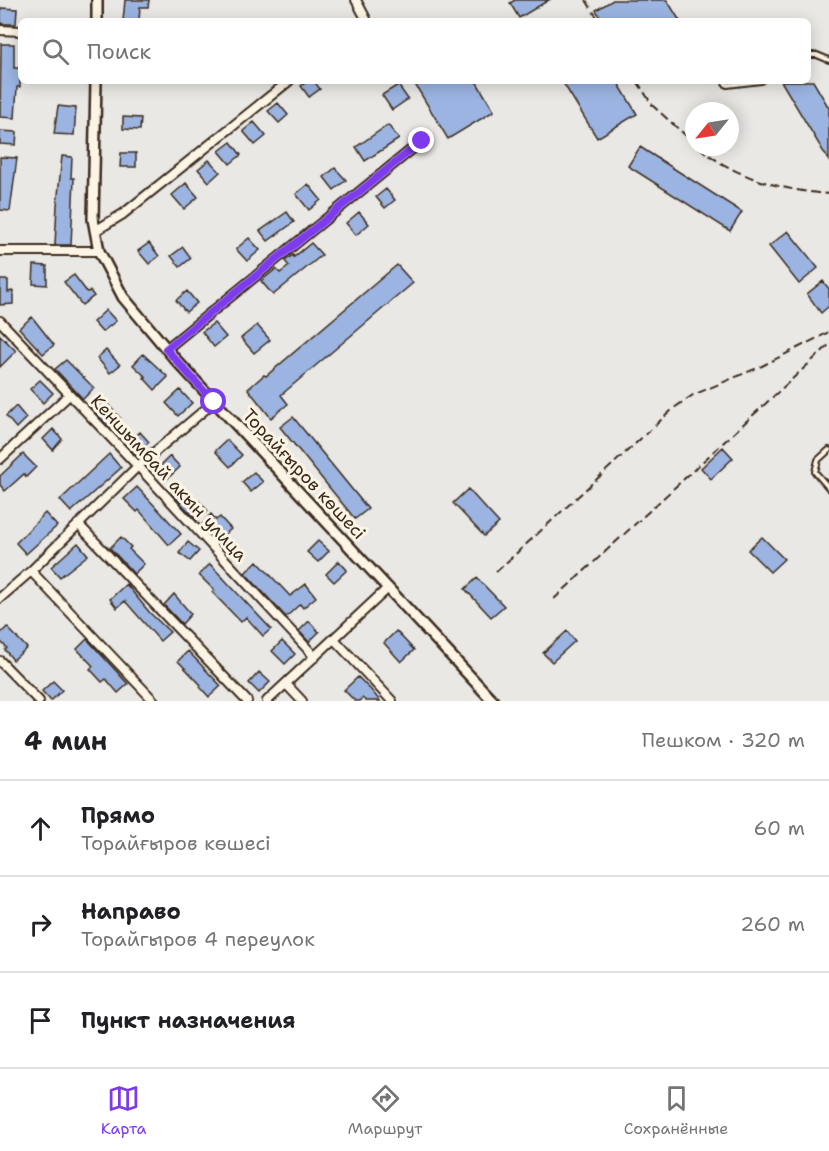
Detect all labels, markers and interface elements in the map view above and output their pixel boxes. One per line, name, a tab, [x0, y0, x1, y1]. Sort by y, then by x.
search box	[18, 18, 811, 84]
icon: search	[39, 35, 72, 68]
text: Поиск	[87, 37, 151, 66]
north arrow	[685, 102, 739, 156]
route end	[408, 127, 434, 153]
route start	[200, 388, 226, 414]
street label: Кеншымбай акын улица	[85, 390, 253, 566]
street label: Торайғыров көшесі	[237, 403, 371, 545]
text: 4 мин	[24, 723, 107, 758]
text: Пешком · 320 m	[642, 727, 805, 753]
text: Прямо	[81, 801, 155, 830]
icon: ahead	[24, 812, 57, 845]
text: 60 m	[753, 815, 805, 841]
text: Торайғыров көшесі	[81, 830, 271, 856]
text: Направо	[81, 897, 181, 926]
icon: right	[24, 908, 57, 941]
text: 260 m	[740, 911, 805, 937]
text: Торайгыров 4 переулок	[81, 926, 315, 952]
icon: arrive	[24, 1004, 57, 1037]
text: Пункт назначения	[81, 1006, 295, 1035]
tab: Карта	[101, 1082, 146, 1139]
tab: Маршрут	[348, 1082, 422, 1139]
tab: Сохранённые	[624, 1082, 728, 1139]

